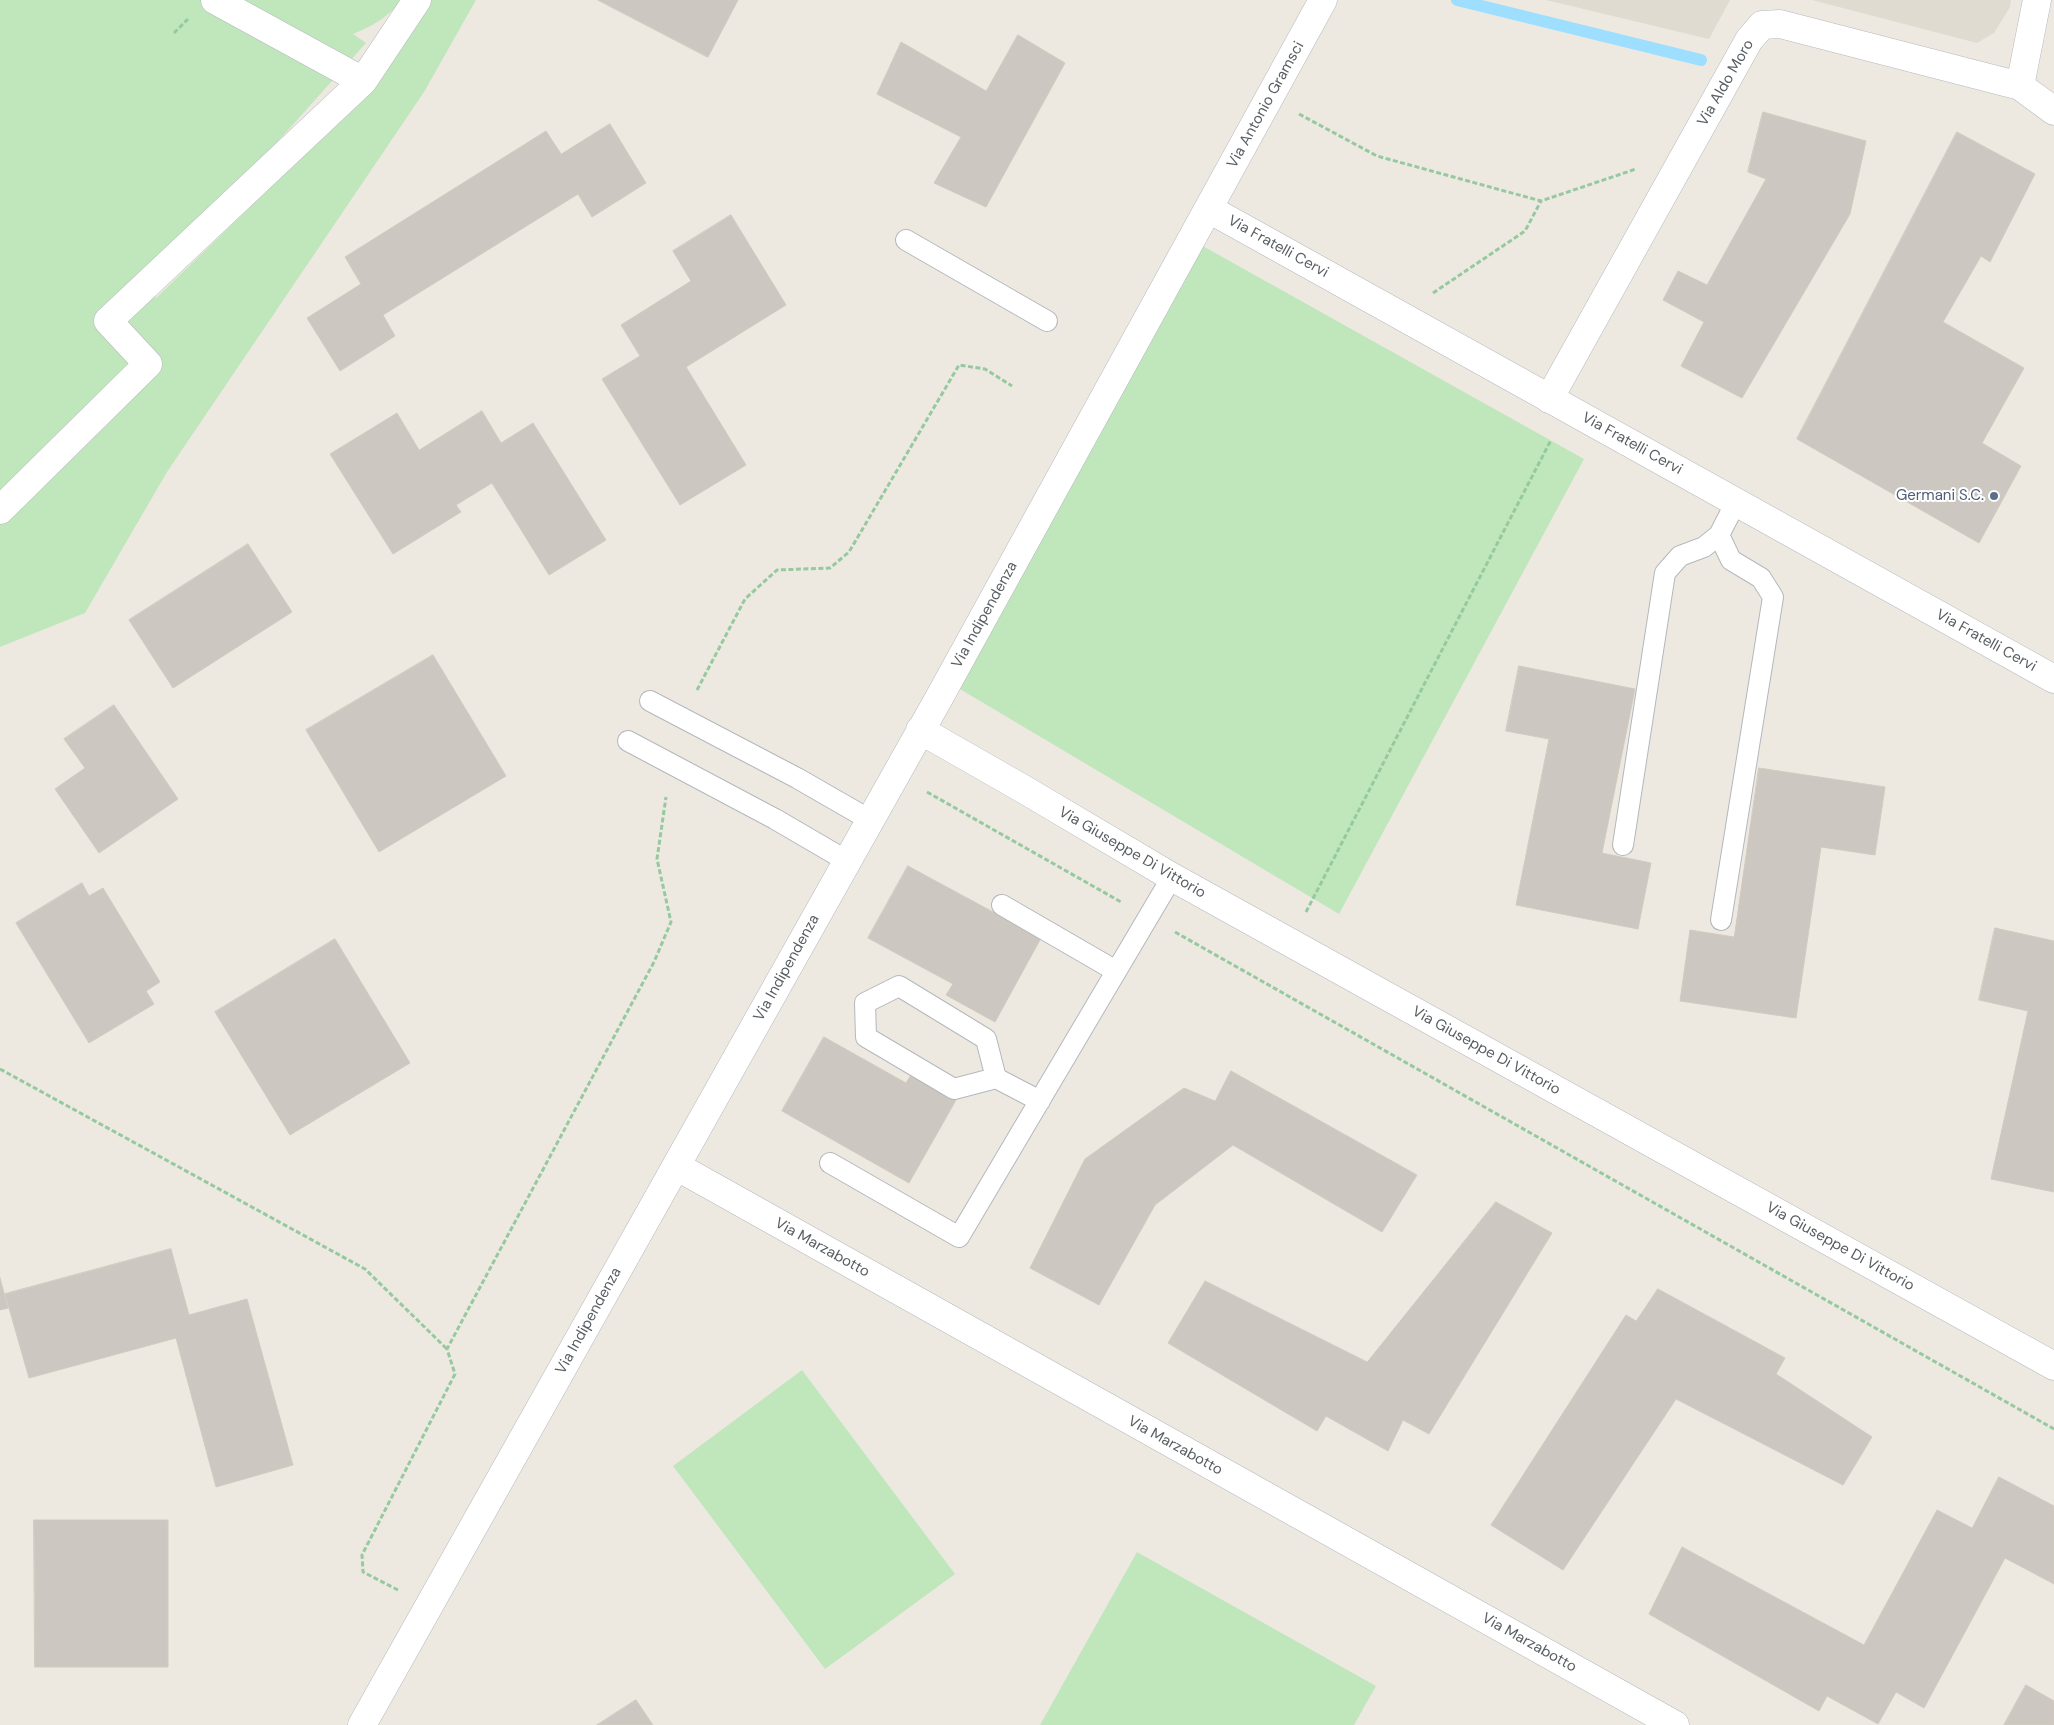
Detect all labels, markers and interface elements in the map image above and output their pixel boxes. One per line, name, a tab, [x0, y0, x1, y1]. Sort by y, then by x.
street label: Via Aldo Moro	[1694, 36, 1758, 130]
street label: Via Antonio Gramsci	[1224, 38, 1308, 172]
street label: Via Fratelli Cervi	[1225, 212, 1331, 282]
street label: Via Fratelli Cervi	[1579, 409, 1685, 479]
place label: Germani S.C.	[1896, 487, 1984, 505]
marker: Germani S.C.	[1988, 490, 2000, 502]
street label: Via Indipendenza	[948, 559, 1022, 671]
street label: Via Fratelli Cervi	[1933, 606, 2039, 676]
street label: Via Giuseppe Di Vittorio	[1055, 804, 1209, 902]
street label: Via Indipendenza	[750, 912, 824, 1024]
street label: Via Giuseppe Di Vittorio	[1409, 1003, 1563, 1099]
street label: Via Giuseppe Di Vittorio	[1763, 1199, 1917, 1295]
street label: Via Marzabotto	[771, 1215, 873, 1281]
street label: Via Indipendenza	[552, 1265, 626, 1377]
street label: Via Marzabotto	[1124, 1413, 1226, 1479]
street label: Via Marzabotto	[1478, 1610, 1580, 1676]

